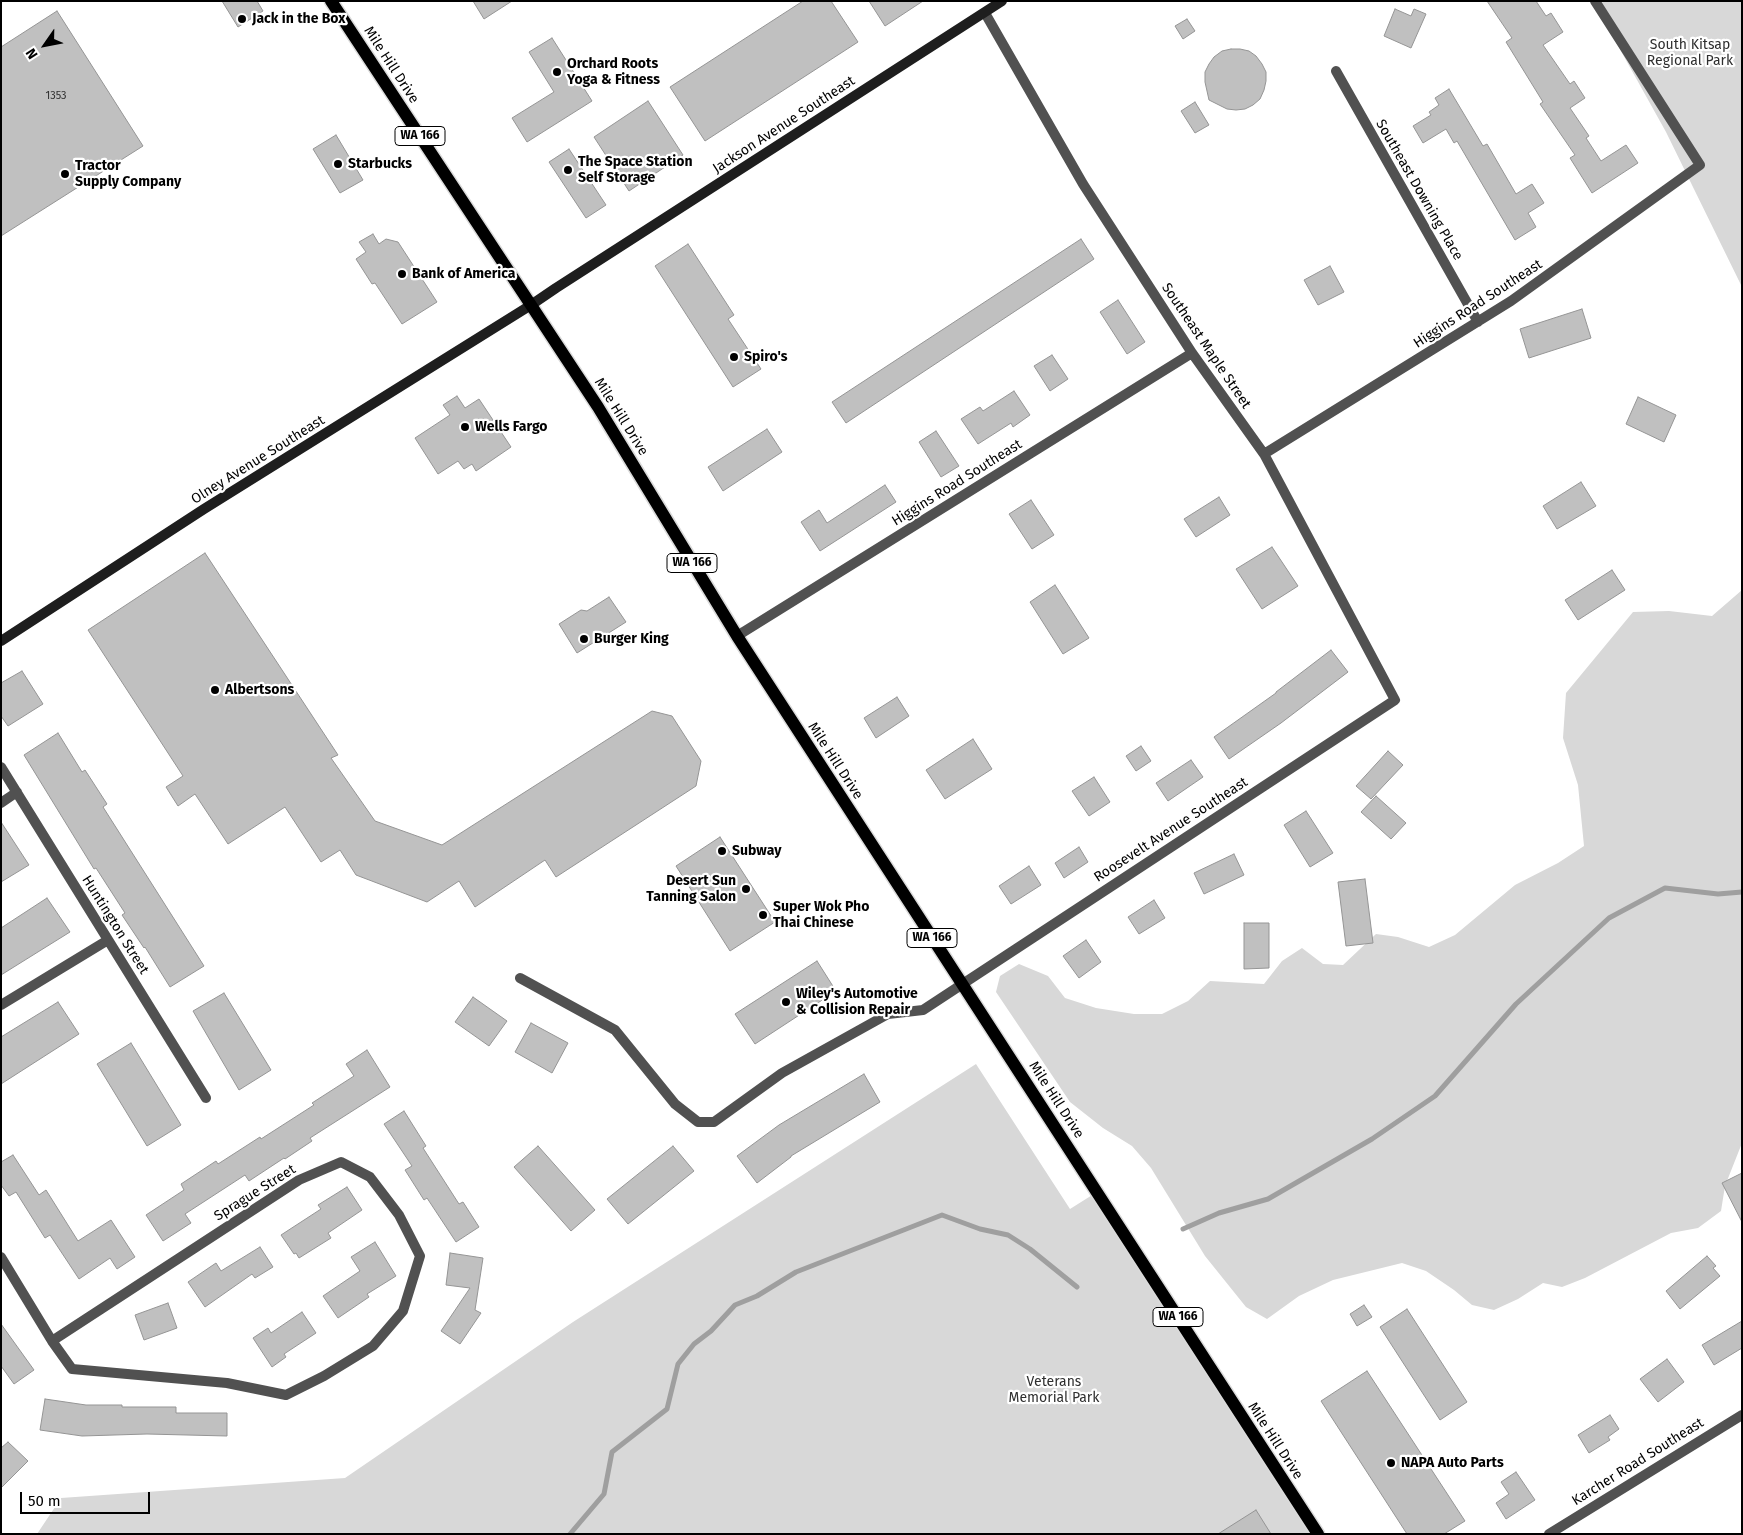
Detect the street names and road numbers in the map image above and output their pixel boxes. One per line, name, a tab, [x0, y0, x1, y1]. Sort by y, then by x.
street label: Mile Hill Drive	[360, 23, 422, 107]
street label: Jackson Avenue Southeast	[710, 73, 858, 177]
street label: Southeast Downing Place	[1372, 117, 1466, 263]
road number: WA 166	[395, 126, 445, 146]
street label: Higgins Road Southeast	[1410, 256, 1546, 352]
street label: Southeast Maple Street	[1158, 280, 1254, 412]
street label: Mile Hill Drive	[590, 375, 652, 459]
street label: Olney Avenue Southeast	[188, 412, 328, 508]
street label: Higgins Road Southeast	[889, 436, 1025, 530]
road number: WA 166	[667, 554, 717, 572]
street label: Mile Hill Drive	[804, 719, 866, 803]
street label: Roosevelt Avenue Southeast	[1091, 774, 1251, 886]
street label: Huntington Street	[78, 873, 152, 977]
road number: WA 166	[907, 928, 957, 948]
street label: Mile Hill Drive	[1025, 1058, 1087, 1142]
street label: Sprague Street	[211, 1161, 299, 1225]
road number: WA 166	[1153, 1308, 1203, 1326]
street label: Mile Hill Drive	[1244, 1399, 1306, 1483]
street label: Karcher Road Southeast	[1569, 1415, 1707, 1509]

